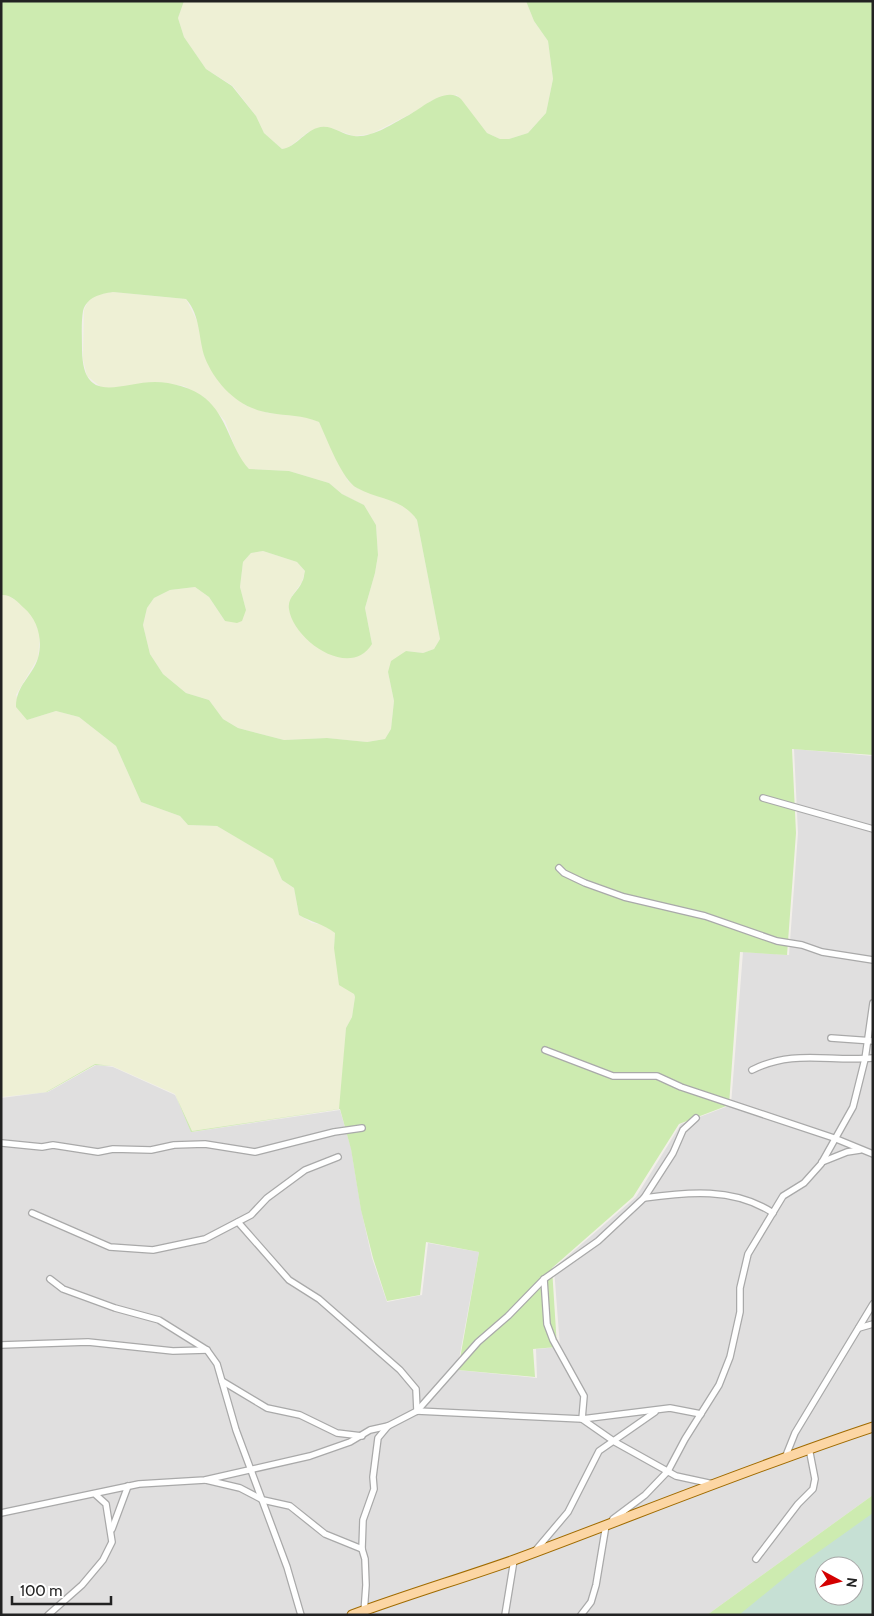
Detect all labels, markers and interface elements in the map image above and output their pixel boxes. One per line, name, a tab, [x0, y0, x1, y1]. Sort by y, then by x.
north arrow	[814, 1556, 864, 1606]
scale bar	[12, 1574, 111, 1606]
text: N	[842, 1577, 861, 1589]
text: 100 m	[20, 1582, 62, 1600]

